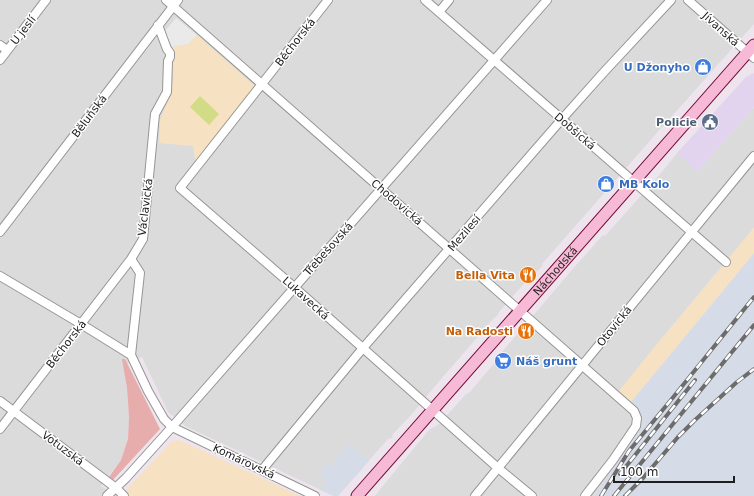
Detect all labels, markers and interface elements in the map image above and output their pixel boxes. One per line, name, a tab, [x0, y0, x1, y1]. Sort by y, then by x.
street label: Jívanská	[699, 9, 742, 49]
street label: U jeslí	[8, 12, 39, 47]
street label: Běchorská	[273, 16, 318, 69]
shop icon: U Džonyho	[693, 57, 713, 77]
place label: U Džonyho	[624, 61, 690, 74]
street label: Běluňská	[69, 92, 110, 140]
street label: Dobšická	[552, 110, 598, 153]
public building icon: Policie	[700, 112, 720, 132]
place label: Policie	[656, 116, 697, 129]
shop icon: MB Kolo	[596, 174, 616, 194]
street label: Chodovická	[368, 177, 425, 228]
street label: Václavická	[136, 178, 155, 237]
place label: MB Kolo	[619, 178, 670, 191]
street label: Mezilesí	[445, 212, 484, 254]
street label: Třebešovská	[300, 220, 356, 280]
street label: Náchodská	[531, 244, 580, 298]
restaurant icon: Bella Vita	[518, 265, 538, 285]
place label: Bella Vita	[456, 269, 515, 282]
street label: Lukavecká	[280, 274, 332, 323]
street label: Otovická	[594, 303, 635, 349]
street label: Běchorská	[44, 318, 89, 371]
restaurant icon: Na Radosti	[516, 321, 536, 341]
place label: Na Radosti	[446, 325, 513, 338]
supermarket icon: Náš grunt	[493, 351, 513, 371]
place label: Náš grunt	[516, 355, 577, 368]
street label: Votuzská	[39, 428, 86, 468]
street label: Komárovská	[211, 441, 277, 482]
scale bar	[614, 458, 734, 484]
text: 100 m	[620, 465, 658, 479]

